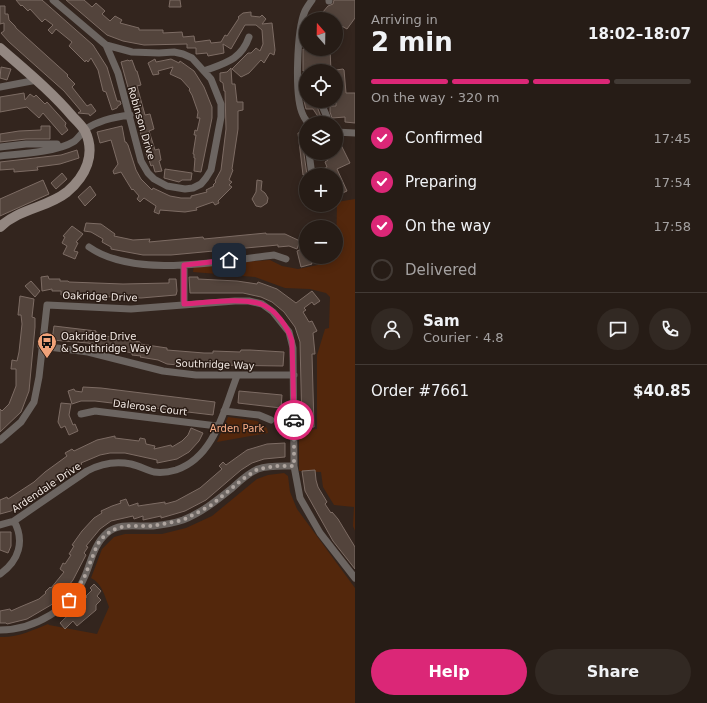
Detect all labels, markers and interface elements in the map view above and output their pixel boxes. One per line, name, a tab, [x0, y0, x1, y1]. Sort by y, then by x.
north arrow	[299, 12, 343, 56]
map controls	[299, 12, 343, 264]
text: Arriving in	[371, 12, 438, 27]
text: 18:02–18:07	[588, 25, 691, 43]
text: 2 min	[371, 27, 453, 57]
button: locate	[299, 64, 343, 108]
street label: Robinson Drive	[126, 85, 157, 161]
text: On the way · 320 m	[371, 90, 499, 105]
button: layers	[299, 116, 343, 160]
icon: check	[371, 127, 393, 149]
text: Confirmed	[405, 129, 483, 147]
text: 17:45	[654, 131, 691, 146]
button: +	[299, 168, 343, 212]
icon: check	[371, 171, 393, 193]
text: Preparing	[405, 173, 477, 191]
text: 17:54	[654, 175, 691, 190]
icon: check	[371, 215, 393, 237]
text: On the way	[405, 217, 491, 235]
text: 17:58	[654, 219, 691, 234]
button: −	[299, 220, 343, 264]
pin	[212, 243, 246, 277]
icon: home	[218, 249, 240, 271]
text: Delivered	[405, 261, 477, 279]
street label: Oakridge Drive	[62, 290, 138, 303]
button: person	[371, 308, 413, 350]
button: chat	[597, 308, 639, 350]
button: phone	[649, 308, 691, 350]
text: Sam	[423, 312, 460, 330]
text: Courier · 4.8	[423, 330, 504, 345]
bus stop icon: Oakridge Drive & Southridge Way	[36, 331, 58, 359]
place label: Oakridge Drive & Southridge Way	[61, 331, 151, 354]
street label: Southridge Way	[175, 358, 255, 371]
text: Order #7661	[371, 382, 469, 400]
text: $40.85	[633, 382, 691, 400]
street label: Dalerose Court	[112, 397, 188, 418]
courier	[274, 400, 314, 440]
icon: car	[283, 409, 305, 431]
park label: Arden Park	[210, 423, 264, 434]
street label: Ardendale Drive	[10, 460, 83, 515]
pin	[52, 583, 86, 617]
icon: bag	[58, 589, 80, 611]
button: Help	[371, 649, 527, 695]
button: Share	[535, 649, 691, 695]

